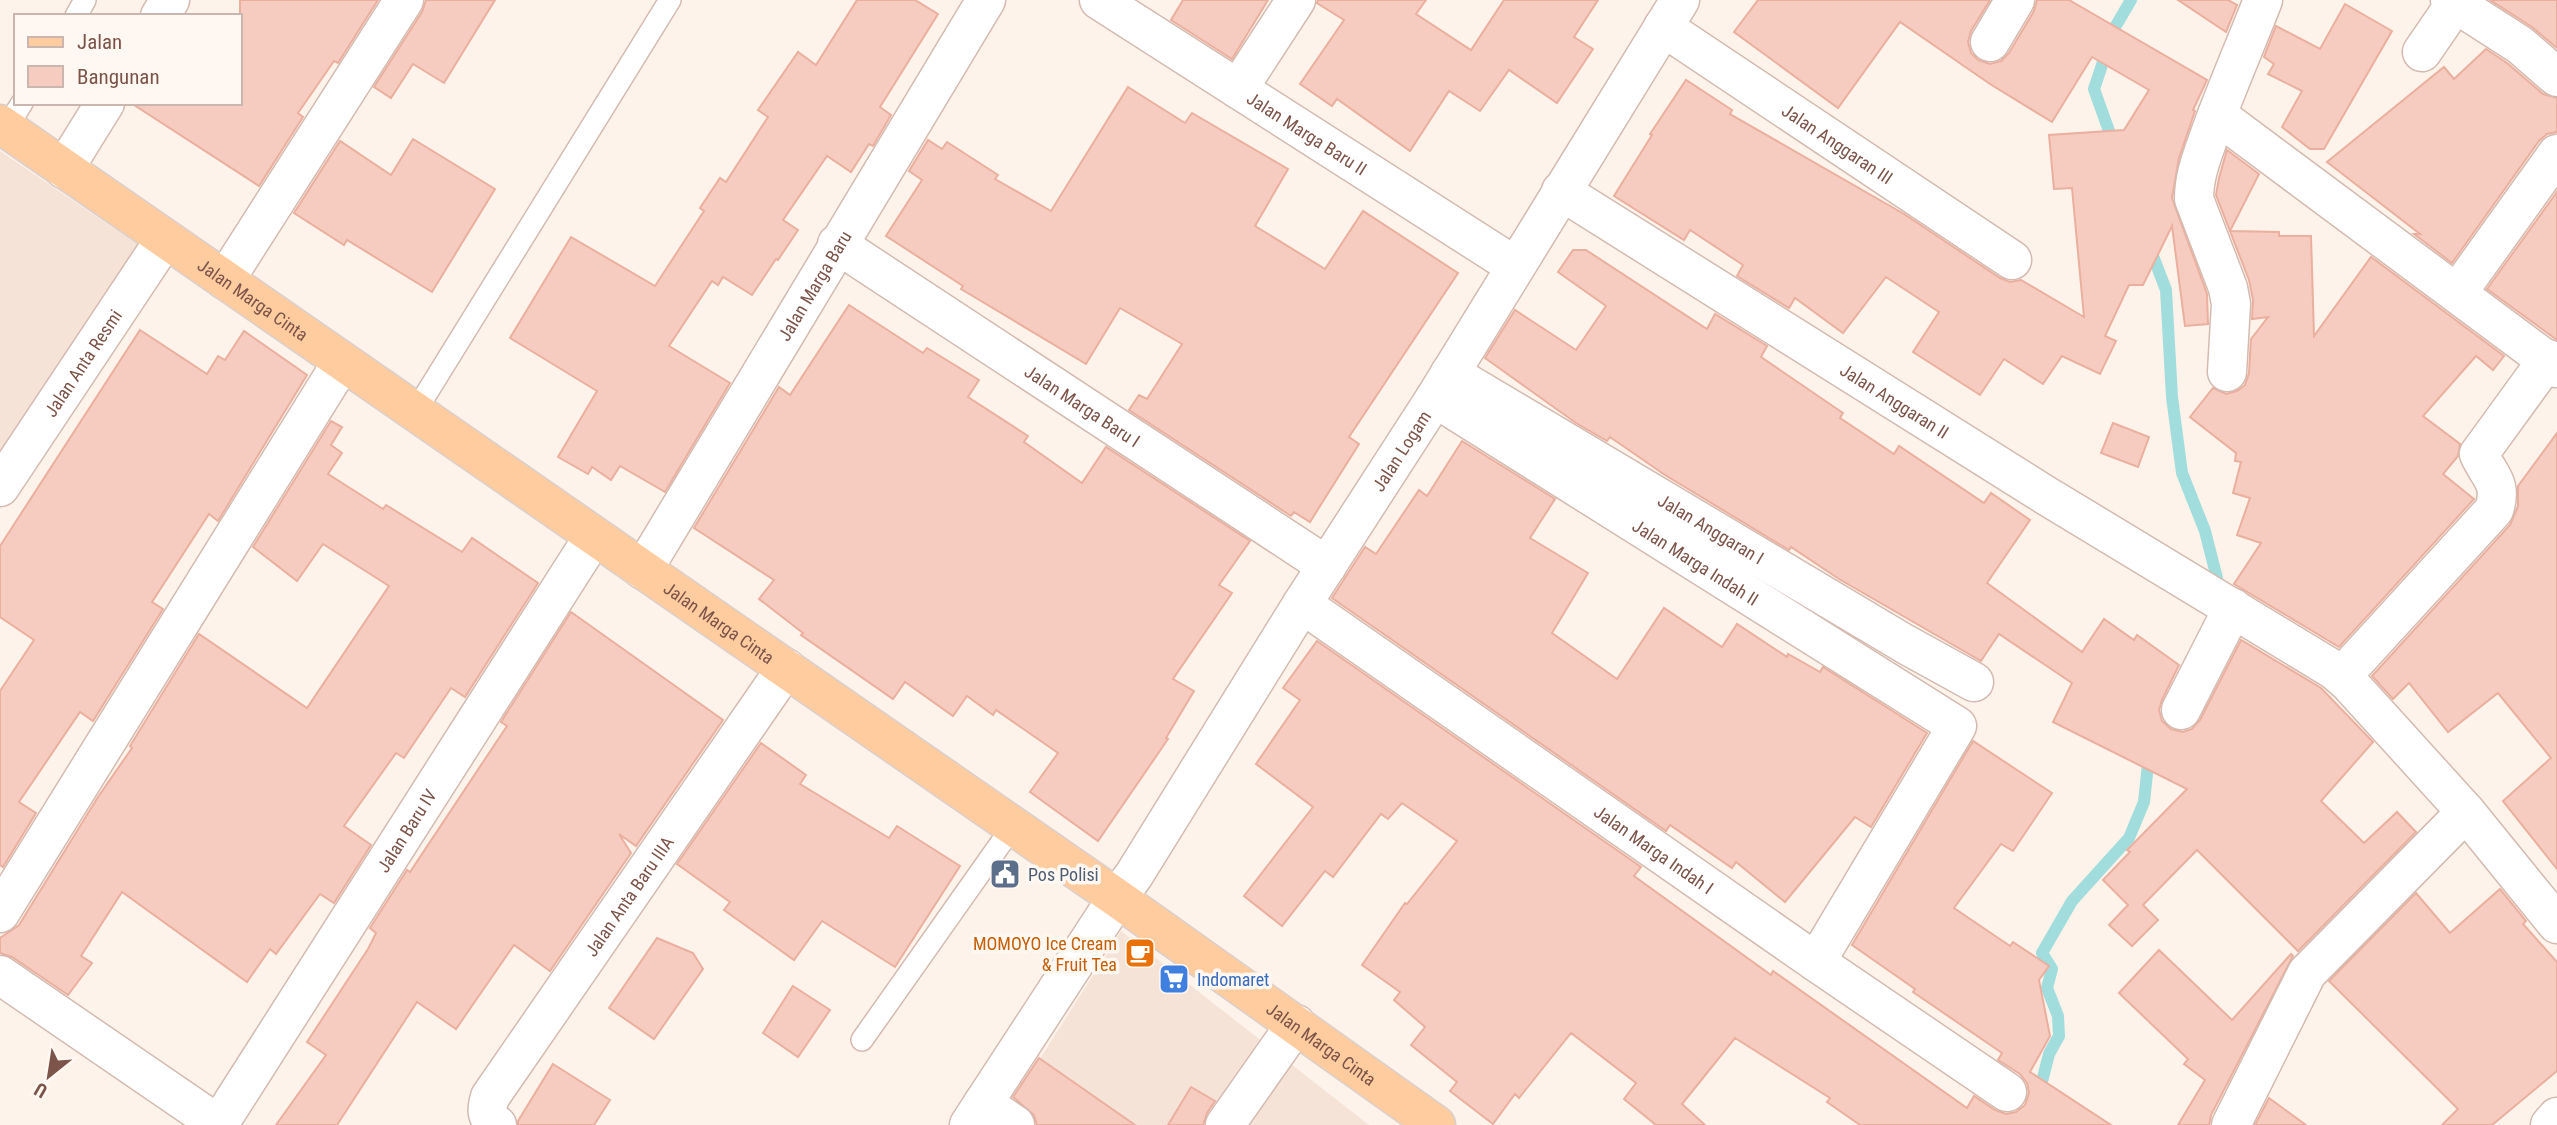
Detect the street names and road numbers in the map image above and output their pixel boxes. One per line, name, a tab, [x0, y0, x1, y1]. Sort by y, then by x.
street label: Jalan Marga Baru II	[1243, 87, 1371, 179]
street label: Jalan Anggaran III	[1778, 99, 1897, 188]
street label: Jalan Marga Baru	[773, 227, 855, 344]
street label: Jalan Marga Cinta	[194, 254, 312, 345]
street label: Jalan Anta Resmi	[39, 305, 126, 420]
street label: Jalan Anggaran II	[1837, 359, 1953, 442]
street label: Jalan Marga Baru I	[1021, 360, 1144, 451]
street label: Jalan Logam	[1367, 406, 1435, 495]
street label: Jalan Anggaran I	[1654, 489, 1768, 568]
street label: Jalan Marga Indah II	[1629, 514, 1763, 609]
street label: Jalan Marga Cinta	[660, 577, 778, 668]
street label: Jalan Baru IV	[372, 785, 440, 876]
street label: Jalan Marga Indah I	[1590, 800, 1718, 898]
street label: Jalan Anta Baru IIIA	[580, 831, 678, 960]
street label: Jalan Marga Cinta	[1263, 998, 1380, 1090]

